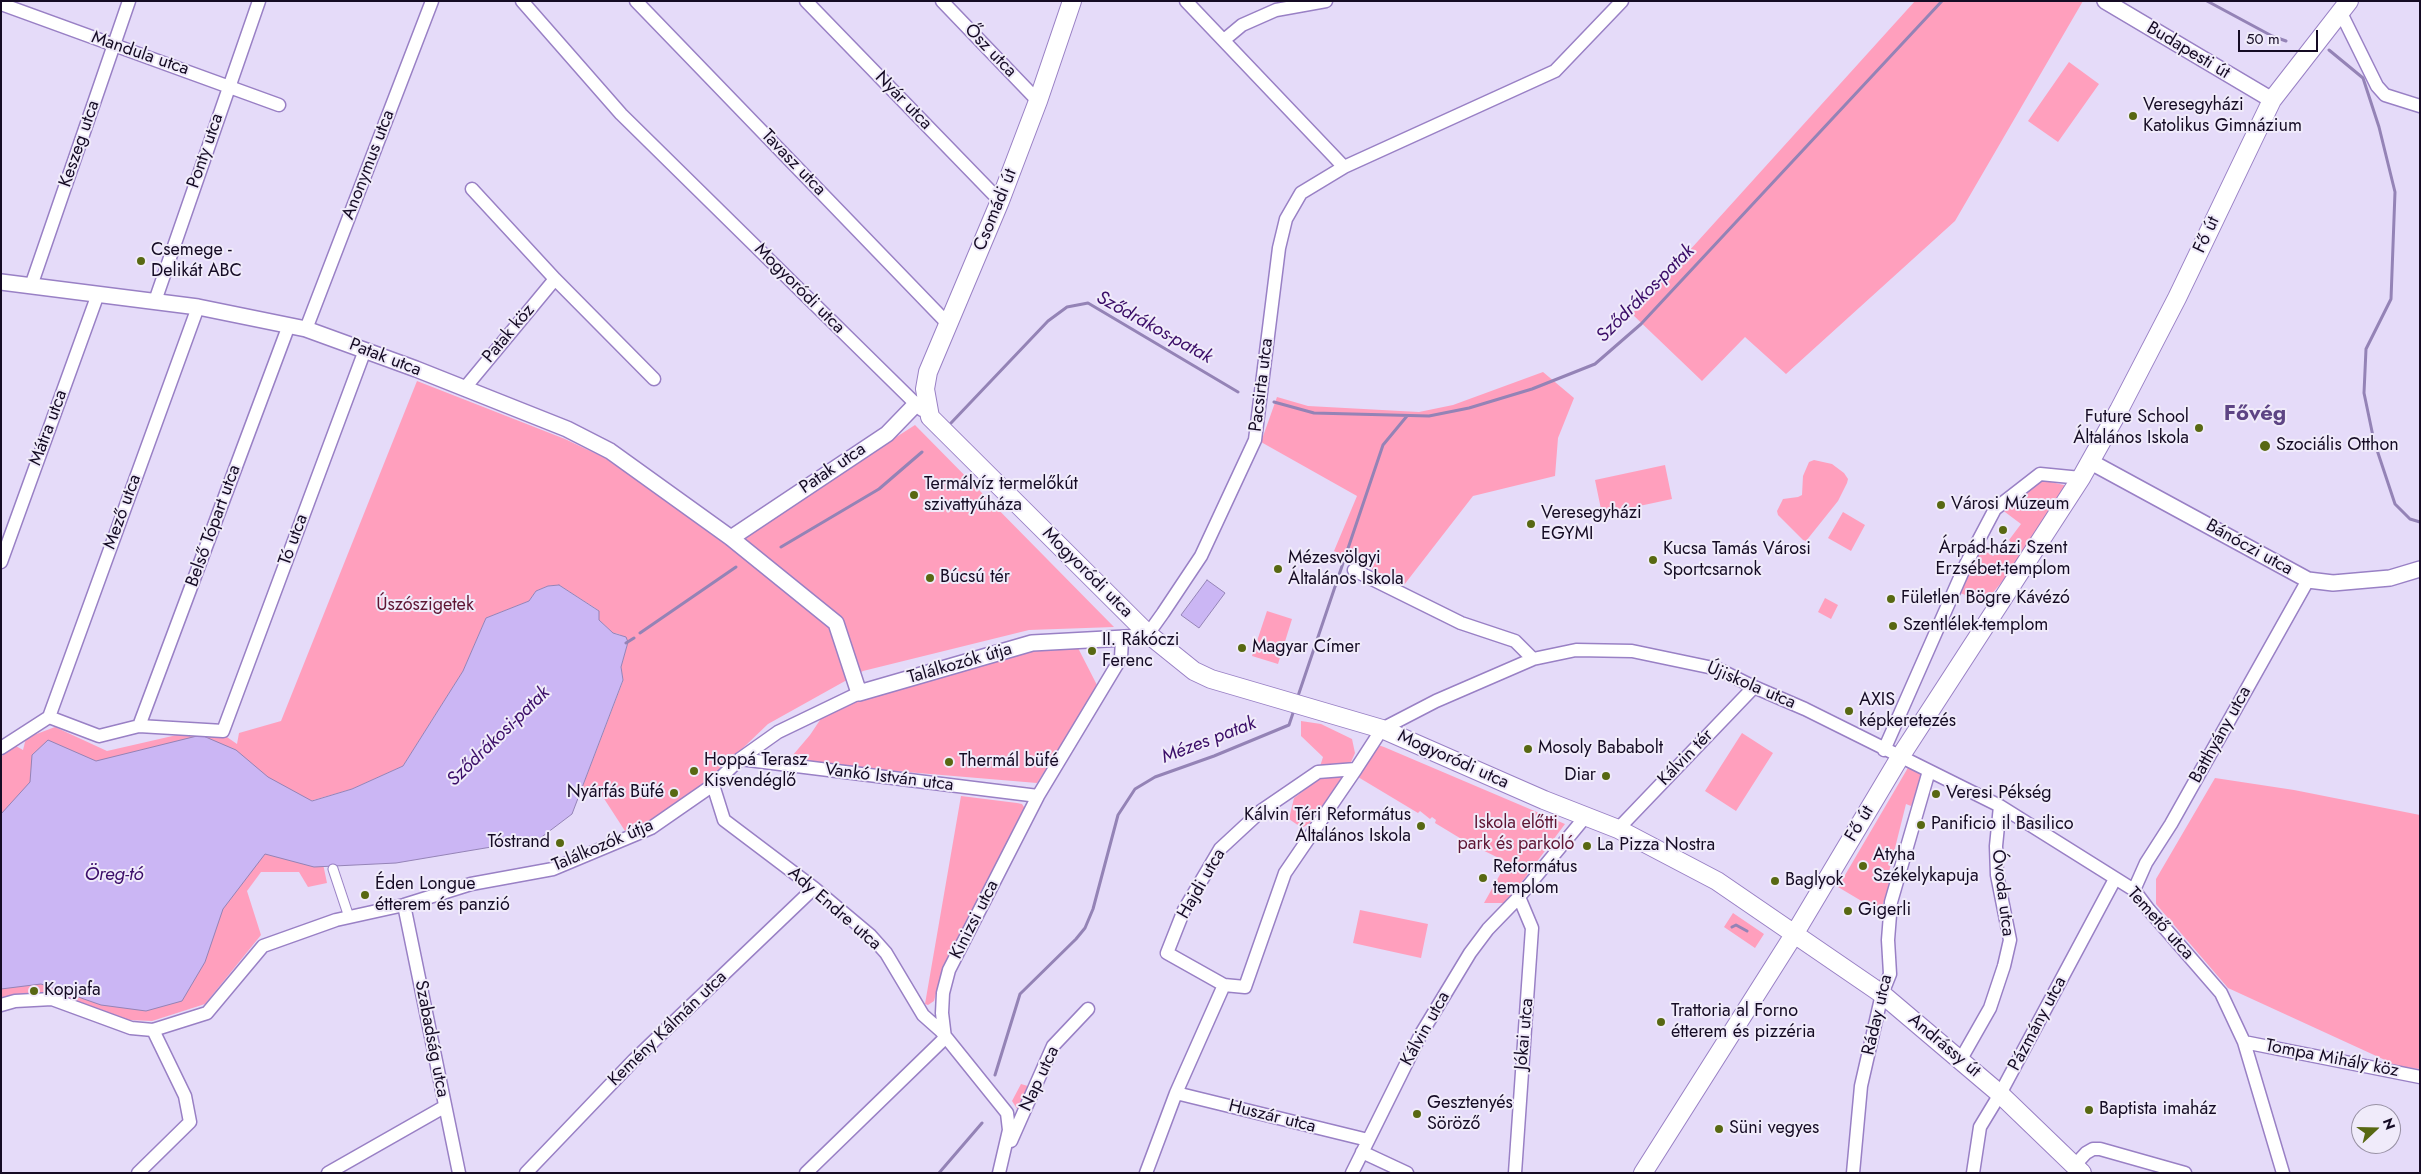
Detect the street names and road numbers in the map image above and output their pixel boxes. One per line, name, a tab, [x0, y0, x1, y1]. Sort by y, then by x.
street label: Budapesti út	[2142, 18, 2234, 84]
street label: Ősz utca	[959, 20, 1021, 82]
street label: Mandula utca	[88, 27, 192, 81]
street label: Nyár utca	[870, 67, 936, 135]
street label: Keszeg utca	[55, 98, 105, 190]
street label: Anonymus utca	[338, 107, 400, 223]
street label: Ponty utca	[183, 111, 229, 191]
street label: Tavasz utca	[756, 125, 830, 201]
street label: Csomádi út	[970, 166, 1022, 254]
street label: Fő út	[2189, 213, 2225, 257]
street label: Mogyoródi utca	[749, 239, 849, 339]
street label: Patak köz	[478, 300, 540, 368]
street label: Patak utca	[346, 334, 424, 382]
street label: Pacsirta utca	[1246, 337, 1278, 433]
street label: Mátra utca	[25, 387, 73, 469]
street label: Patak utca	[796, 439, 870, 499]
street label: Belső Tópart utca	[182, 462, 246, 590]
street label: Mező utca	[99, 472, 147, 552]
street label: Tó utca	[275, 511, 313, 569]
street label: Bánóczi utca	[2202, 515, 2296, 581]
street label: Mogyoródi utca	[1037, 523, 1137, 623]
street label: Találkozók útja	[905, 639, 1015, 689]
street label: Újiskola utca	[1703, 658, 1799, 714]
street label: Batthyány utca	[2186, 683, 2256, 787]
street label: Kálvin tér	[1654, 725, 1718, 791]
street label: Mogyoródi utca	[1394, 726, 1512, 794]
street label: Vankó István utca	[823, 759, 955, 797]
street label: Fő út	[1841, 802, 1879, 846]
street label: Találkozók útja	[549, 815, 657, 877]
street label: Hajdi utca	[1173, 845, 1231, 923]
street label: Óvoda utca	[1986, 848, 2018, 938]
street label: Ady Endre utca	[783, 863, 885, 955]
street label: Kinizsi utca	[946, 877, 1004, 963]
street label: Temető utca	[2122, 883, 2198, 965]
street label: Kemény Kálmán utca	[604, 967, 732, 1091]
street label: Ráday utca	[1858, 973, 1898, 1057]
street label: Pázmány utca	[2004, 973, 2072, 1075]
street label: Szabadság utca	[409, 979, 453, 1099]
street label: Kálvin utca	[1397, 988, 1455, 1070]
street label: Jókai utca	[1511, 997, 1539, 1071]
street label: Andrássy út	[1903, 1009, 1985, 1083]
street label: Tompa Mihály köz	[2264, 1036, 2400, 1082]
street label: Nap utca	[1016, 1043, 1064, 1115]
street label: Huszár utca	[1226, 1096, 1318, 1138]

